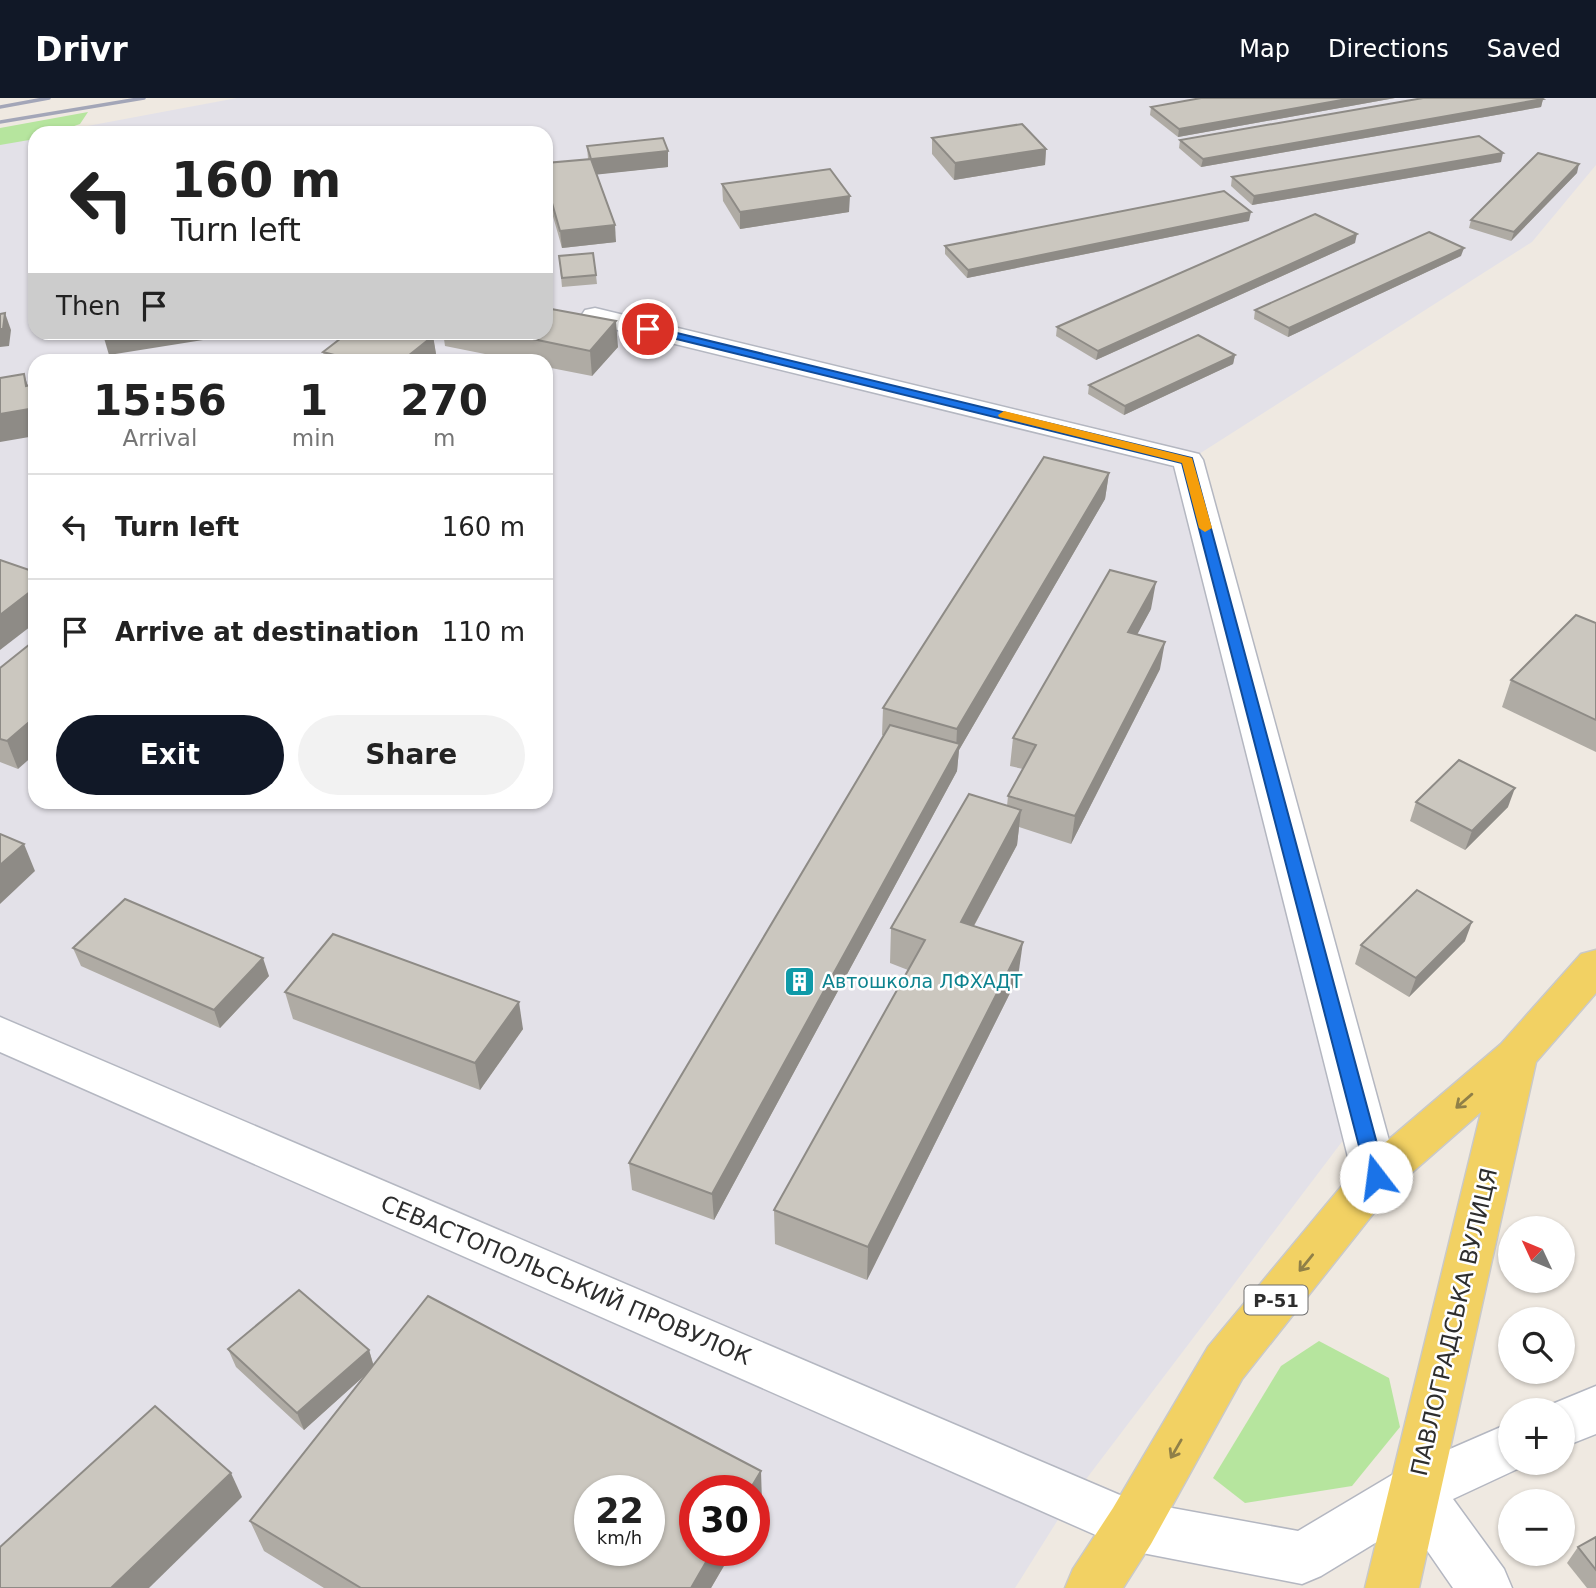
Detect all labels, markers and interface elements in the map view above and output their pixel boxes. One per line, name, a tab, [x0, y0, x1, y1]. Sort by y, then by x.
text: Drivr	[35, 30, 128, 69]
text: Map	[1239, 35, 1290, 63]
text: Directions	[1328, 35, 1449, 63]
text: Saved	[1487, 35, 1561, 63]
text: 160 m	[171, 152, 341, 209]
icon: left	[56, 154, 147, 245]
text: Turn left	[171, 211, 301, 249]
icon: arrive	[135, 287, 173, 325]
text: Then	[56, 291, 121, 321]
pin	[618, 299, 678, 359]
icon: arrive	[629, 310, 667, 348]
text: 15:56	[93, 376, 227, 425]
text: 1	[299, 376, 328, 425]
text: 270	[400, 376, 488, 425]
text: Arrival	[123, 425, 197, 451]
text: min	[292, 425, 335, 451]
text: m	[433, 425, 455, 451]
icon: left	[56, 508, 94, 546]
text: Turn left	[115, 512, 239, 542]
text: 160 m	[442, 512, 525, 542]
icon: arrive	[56, 613, 94, 651]
text: Arrive at destination	[115, 617, 419, 647]
text: 110 m	[442, 617, 525, 647]
button: Exit	[56, 715, 284, 795]
button: Share	[298, 715, 525, 795]
building icon: Автошкола ЛФХАДТ	[782, 964, 816, 998]
place label: Автошкола ЛФХАДТ	[822, 970, 1023, 992]
one-way arrow	[1455, 1093, 1473, 1109]
position arrow	[1339, 1140, 1413, 1214]
street label: ПАВЛОГРАДСЬКА ВУЛИЦЯ	[1406, 1166, 1502, 1478]
street label: СЕВАСТОПОЛЬСЬКИЙ ПРОВУЛОК	[377, 1189, 755, 1370]
north arrow	[1498, 1216, 1575, 1293]
map controls	[1498, 1216, 1575, 1566]
one-way arrow	[1298, 1254, 1314, 1272]
road number: Р-51	[1244, 1286, 1308, 1315]
button: search	[1498, 1307, 1575, 1384]
button: +	[1498, 1398, 1575, 1475]
one-way arrow	[1169, 1438, 1183, 1458]
speed limit sign: 30	[679, 1475, 770, 1566]
button: −	[1498, 1489, 1575, 1566]
text: 22	[595, 1491, 644, 1531]
text: km/h	[597, 1527, 642, 1548]

